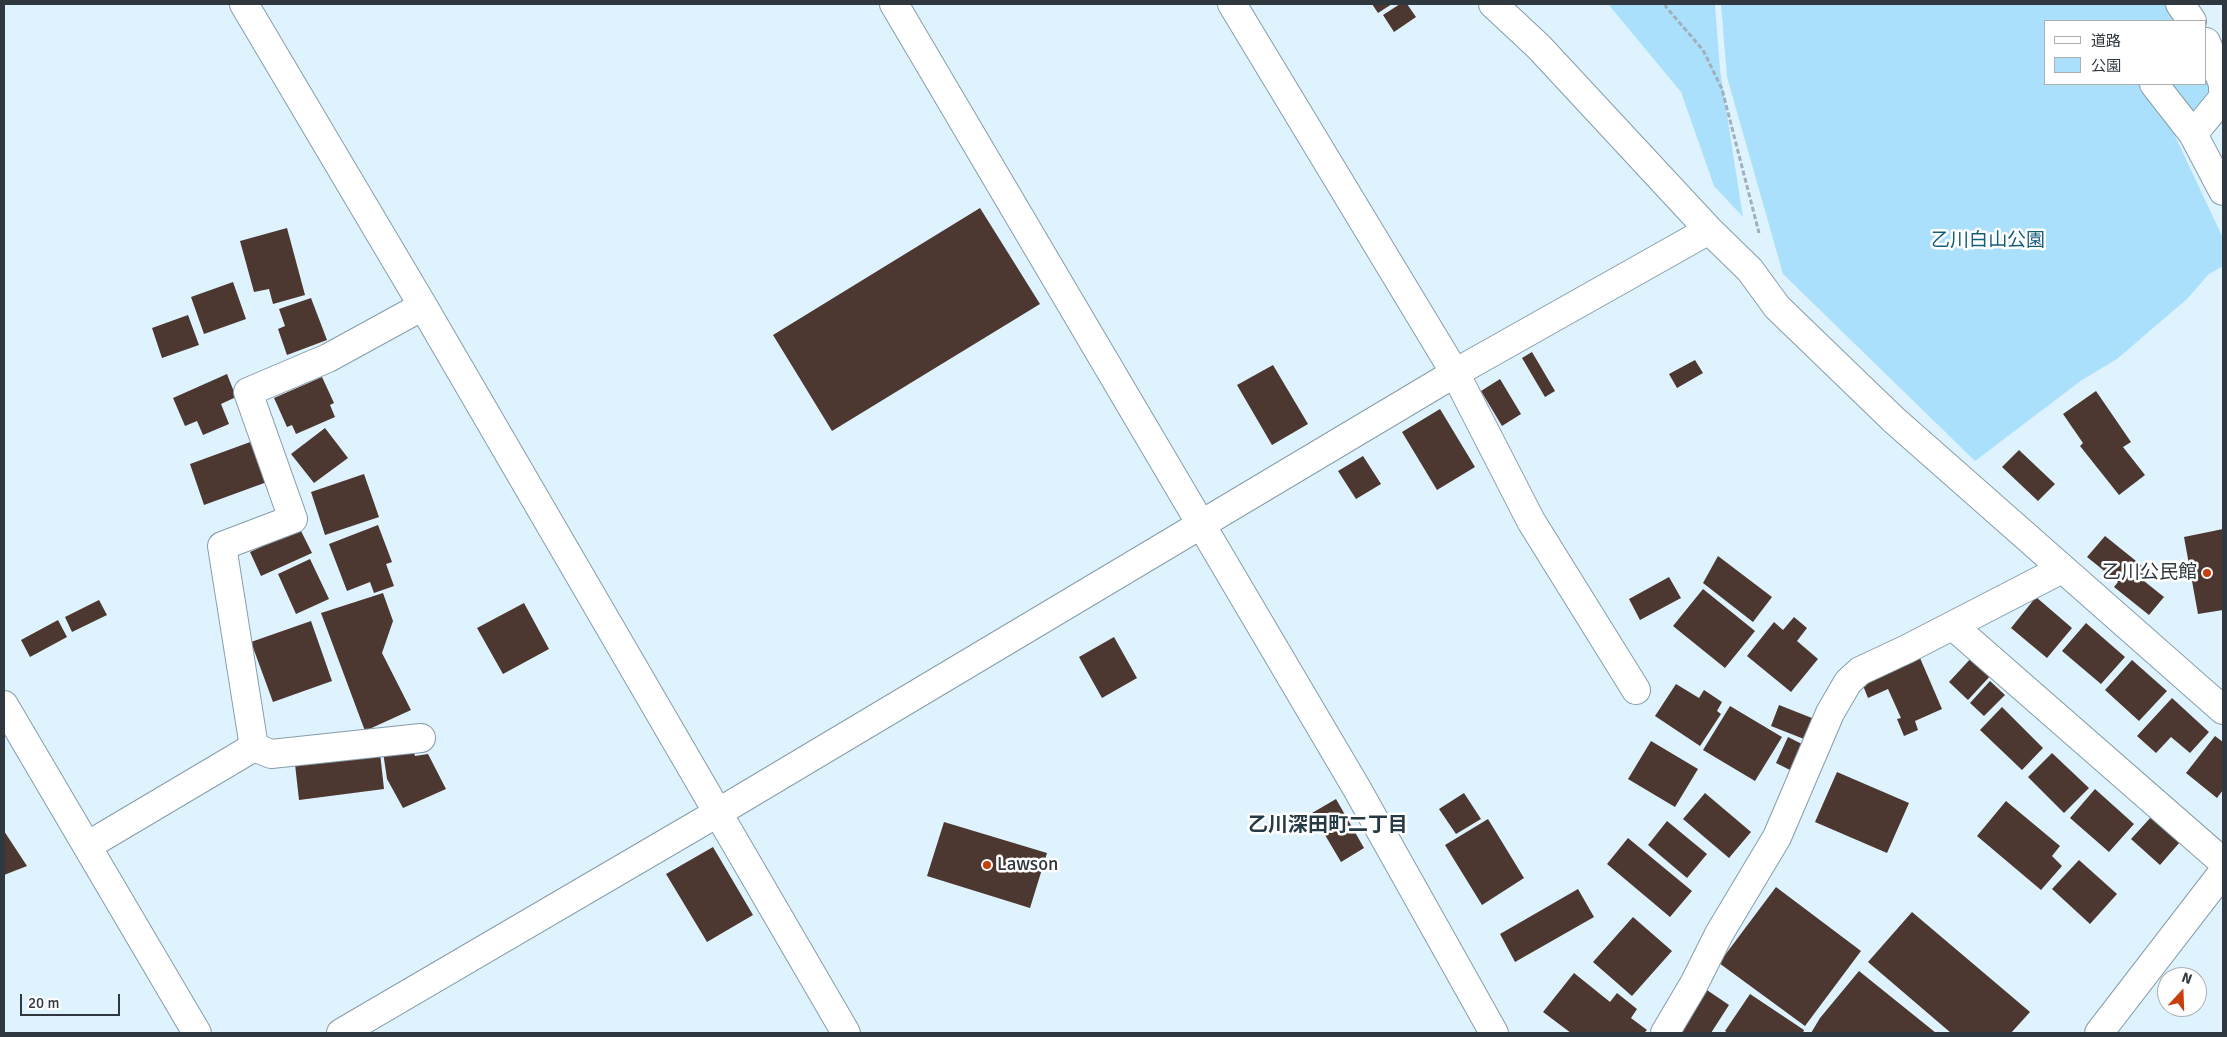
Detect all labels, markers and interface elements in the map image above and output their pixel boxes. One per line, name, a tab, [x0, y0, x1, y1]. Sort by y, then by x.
legend	[2044, 20, 2207, 85]
text: 道路	[2091, 32, 2121, 50]
text: 公園	[2091, 57, 2121, 75]
park label: 乙川白山公園	[1931, 230, 2045, 252]
place label: 乙川公民館	[2102, 562, 2197, 584]
marker: 乙川公民館	[2201, 567, 2213, 579]
district label: 乙川深田町二丁目	[1248, 814, 1408, 838]
place label: Lawson	[997, 854, 1058, 876]
marker: Lawson	[981, 859, 993, 871]
north arrow	[2157, 967, 2207, 1017]
text: N	[2179, 969, 2194, 988]
scale bar	[22, 984, 122, 1016]
text: 20 m	[28, 994, 59, 1012]

